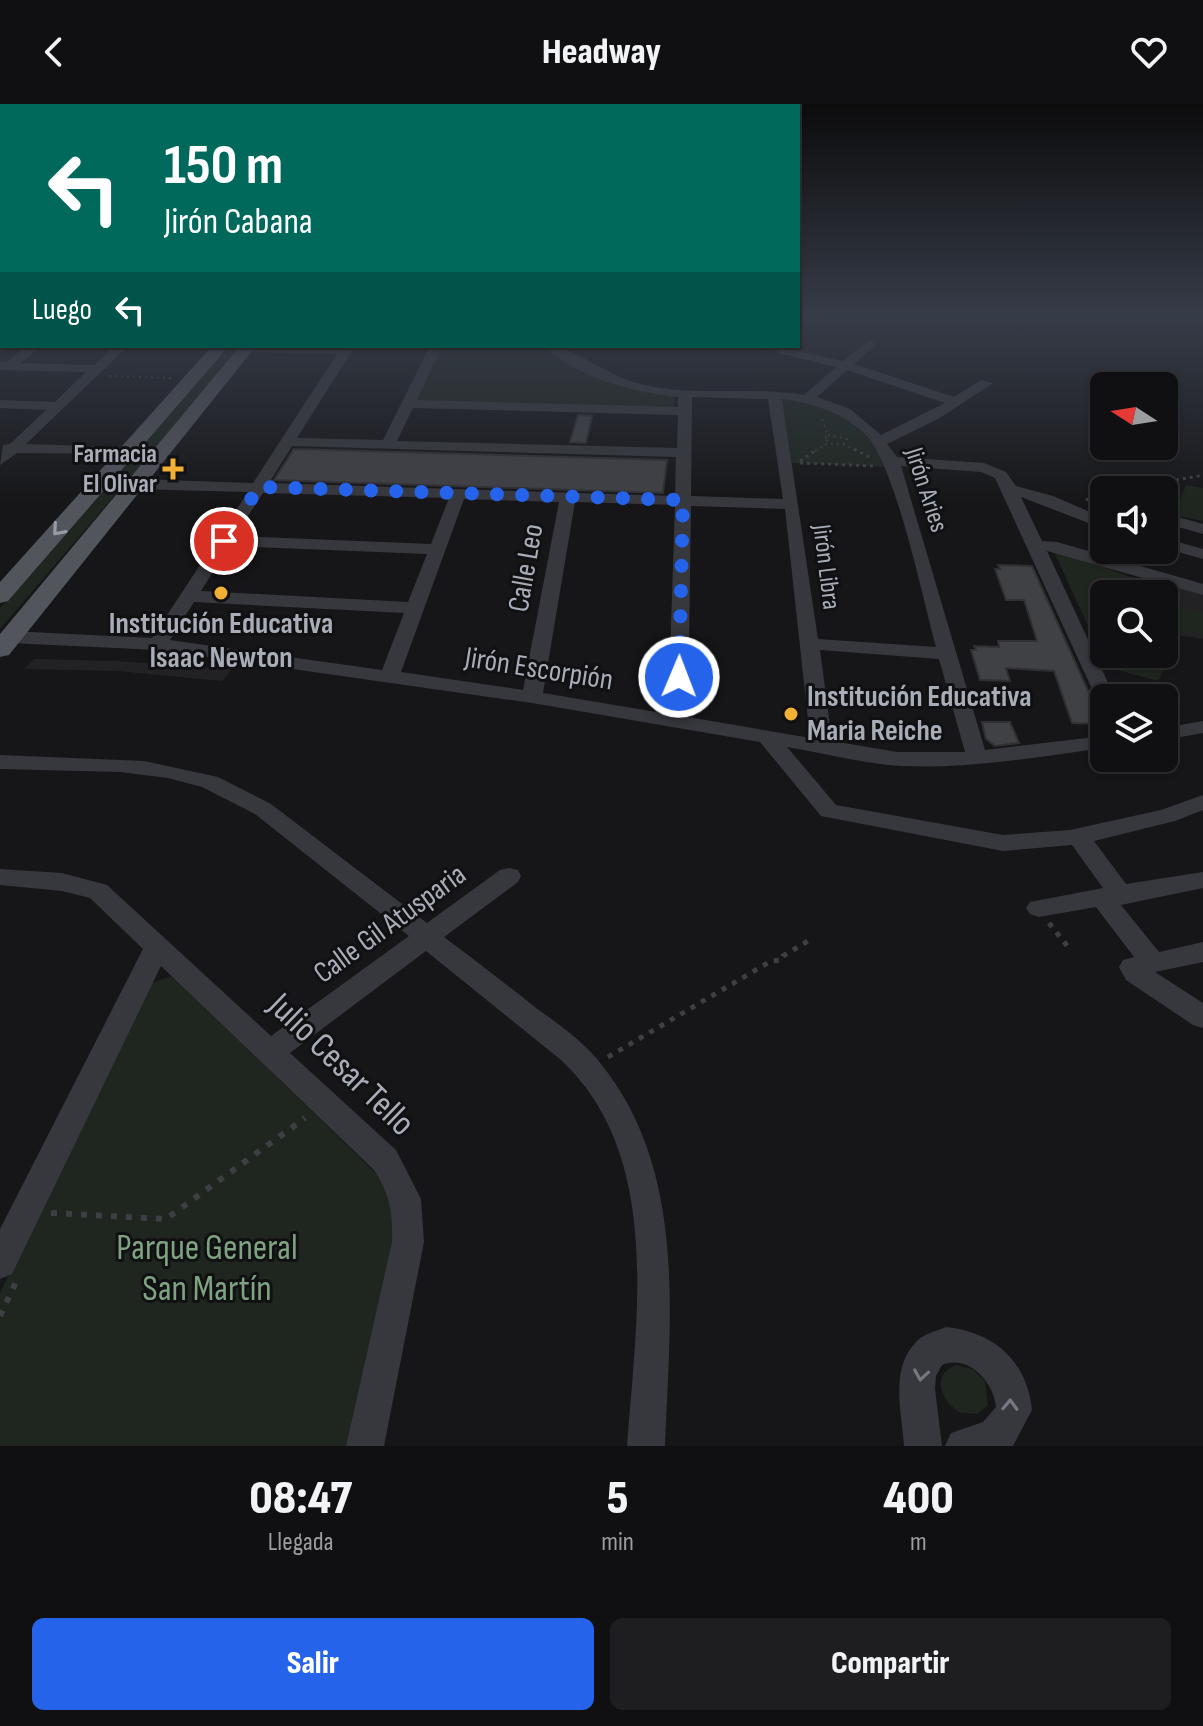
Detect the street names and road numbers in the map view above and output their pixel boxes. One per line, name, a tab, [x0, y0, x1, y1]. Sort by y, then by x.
street label: Jirón Aries	[898, 443, 954, 536]
street label: Calle Leo	[501, 521, 551, 615]
street label: Jirón Libra	[805, 522, 847, 611]
street label: Jirón Escorpión	[461, 639, 616, 698]
street label: Calle Gil Atusparia	[307, 857, 473, 991]
street label: Julio Cesar Tello	[258, 984, 423, 1145]

